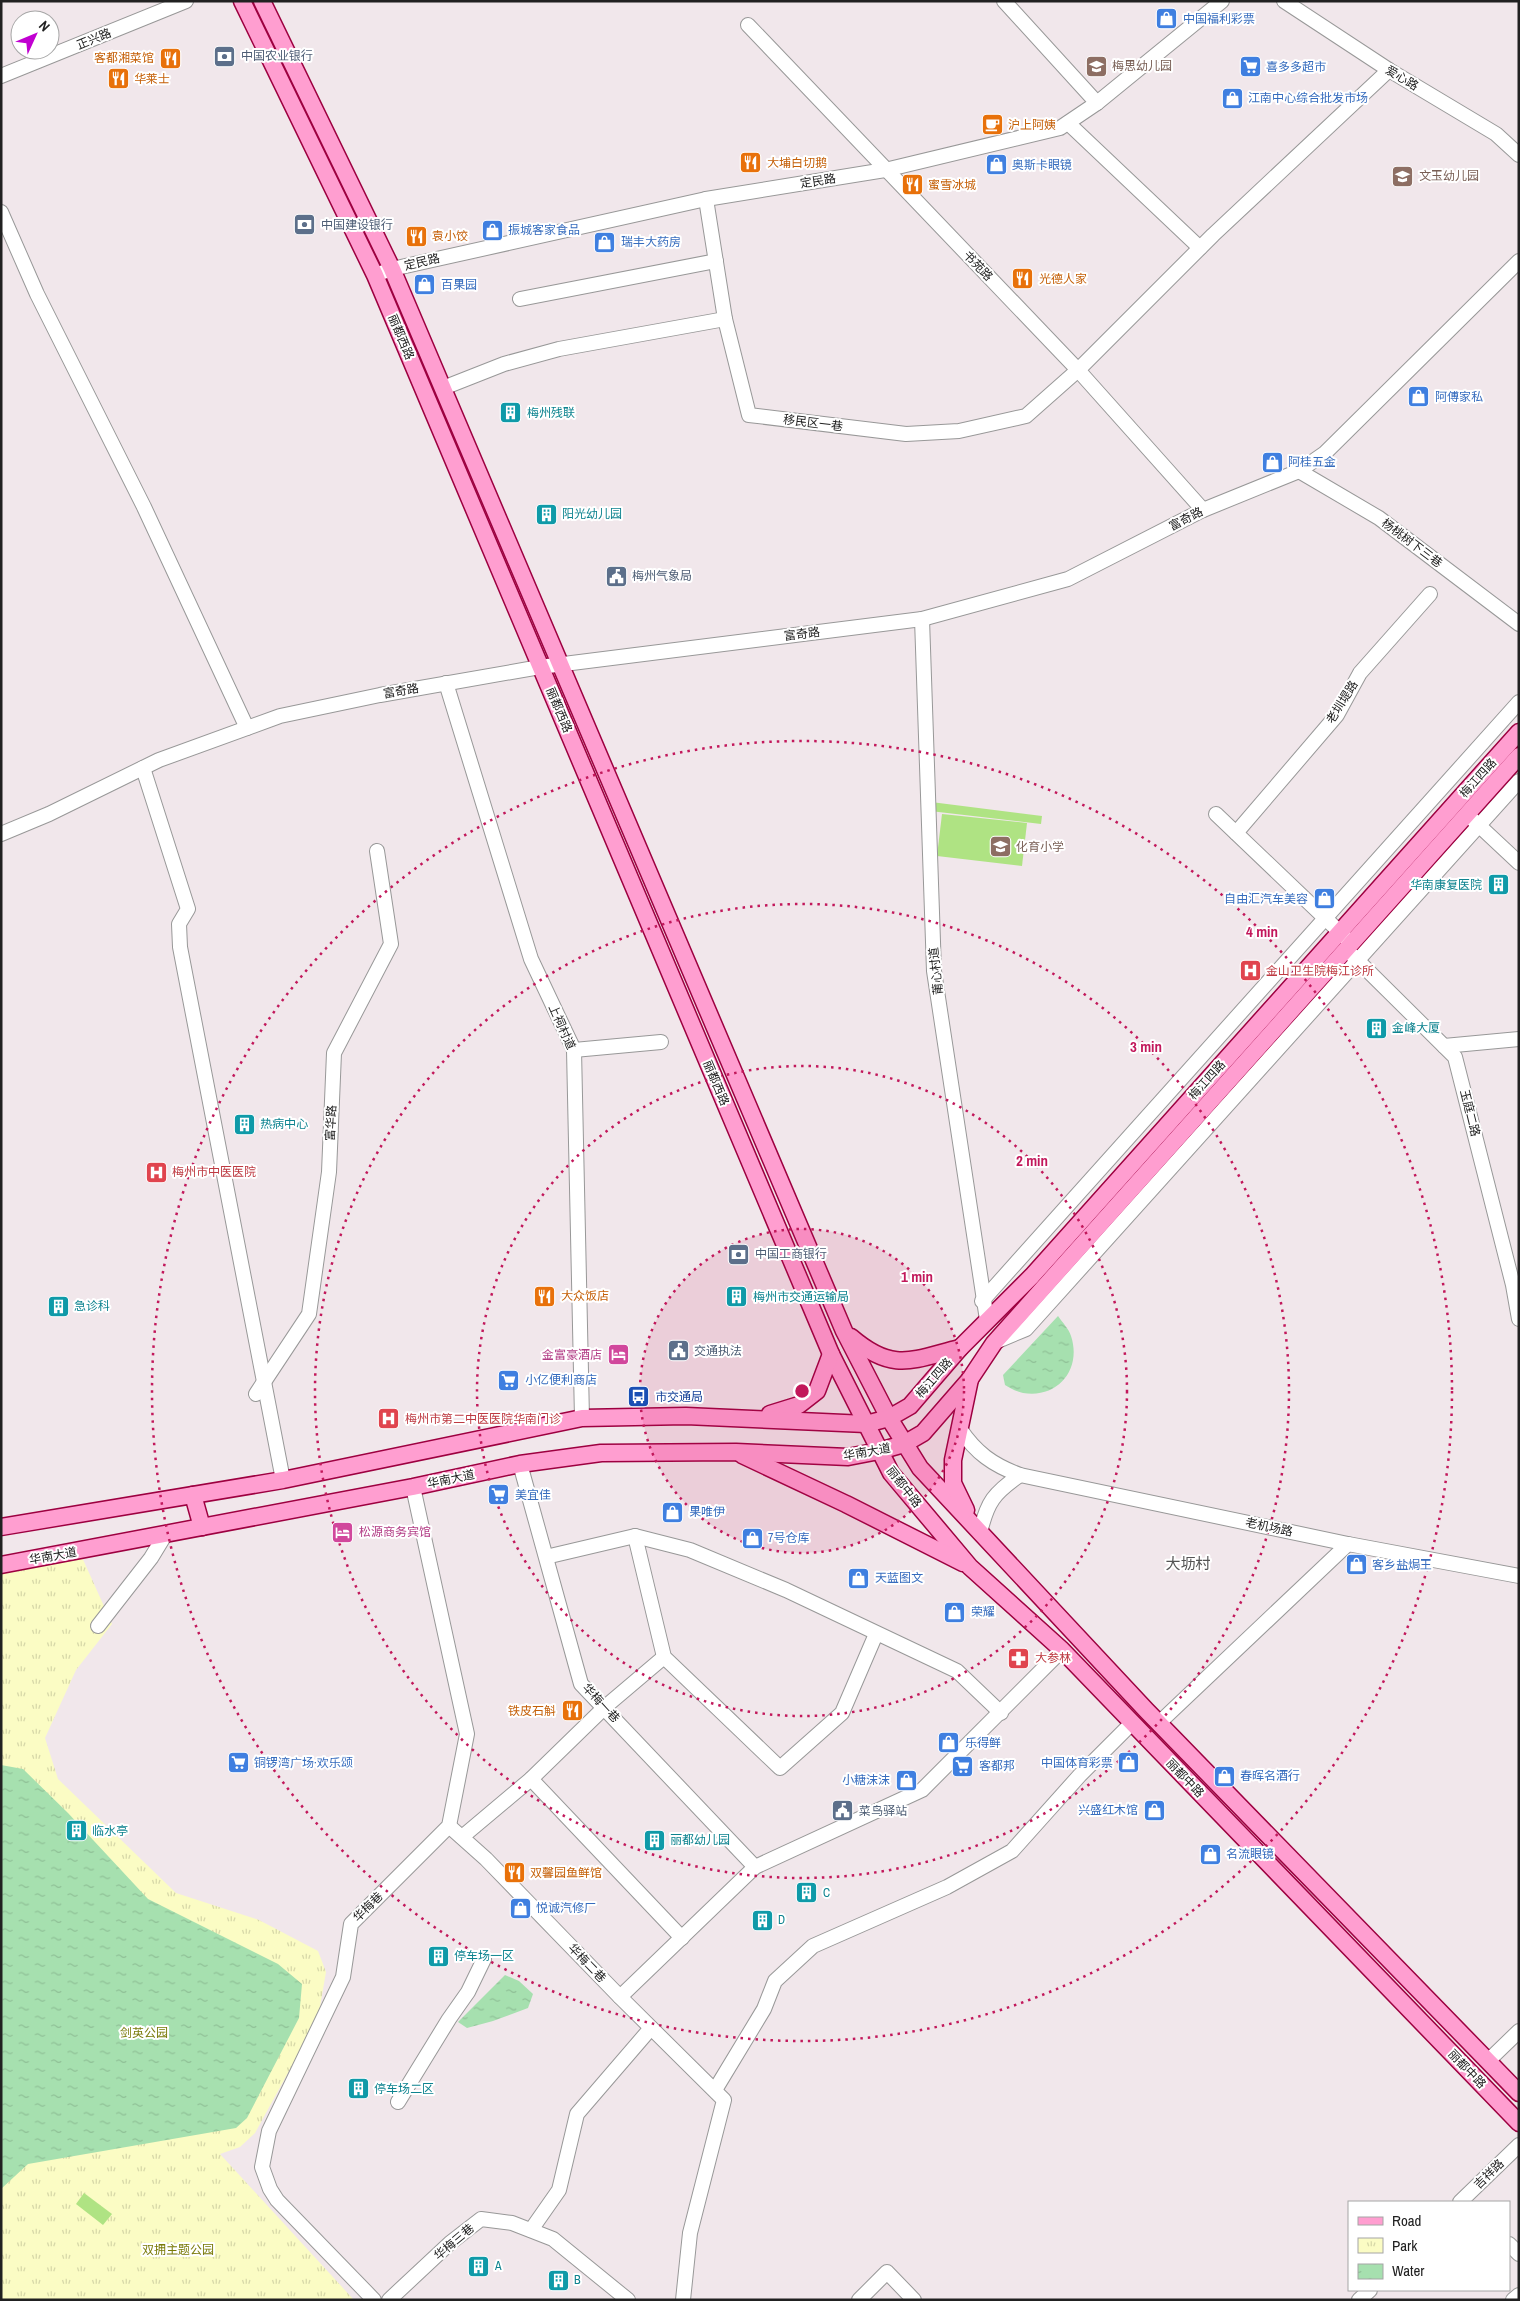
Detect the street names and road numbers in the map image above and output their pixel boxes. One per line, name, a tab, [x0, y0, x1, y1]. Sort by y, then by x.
street label: 正兴路	[74, 25, 114, 53]
street label: 爱心路	[1382, 62, 1422, 94]
street label: 定民路	[799, 170, 837, 192]
street label: 书苑路	[960, 247, 996, 285]
street label: 定民路	[403, 250, 441, 274]
street label: 丽都西路	[384, 312, 418, 362]
street label: 移民区一巷	[782, 411, 844, 435]
street label: 富奇路	[1166, 504, 1206, 534]
street label: 杨桃树下三巷	[1378, 515, 1446, 571]
street label: 富奇路	[783, 624, 821, 644]
street label: 老圳堤路	[1322, 677, 1362, 727]
street label: 富奇路	[382, 680, 420, 702]
street label: 丽都西路	[542, 685, 576, 735]
street label: 梅江四路	[1456, 755, 1500, 801]
street label: 莆心村道	[926, 946, 946, 996]
street label: 上祠村道	[545, 1002, 579, 1052]
street label: 梅江四路	[1185, 1057, 1229, 1103]
street label: 丽都西路	[699, 1058, 733, 1108]
street label: 玉庭二路	[1456, 1088, 1484, 1138]
street label: 富华路	[322, 1105, 340, 1141]
street label: 梅江四路	[912, 1355, 956, 1401]
street label: 华南大道	[842, 1440, 892, 1464]
street label: 丽都中路	[883, 1463, 925, 1511]
street label: 华南大道	[426, 1466, 476, 1492]
street label: 老机场路	[1244, 1514, 1294, 1540]
street label: 华南大道	[28, 1544, 78, 1568]
street label: 华梅一巷	[579, 1680, 623, 1726]
street label: 丽都中路	[1163, 1755, 1207, 1801]
street label: 华梅巷	[350, 1889, 386, 1925]
street label: 华梅二巷	[565, 1940, 609, 1986]
street label: 丽都中路	[1445, 2046, 1489, 2092]
street label: 吉祥路	[1470, 2156, 1508, 2192]
street label: 华梅三巷	[430, 2220, 478, 2264]

